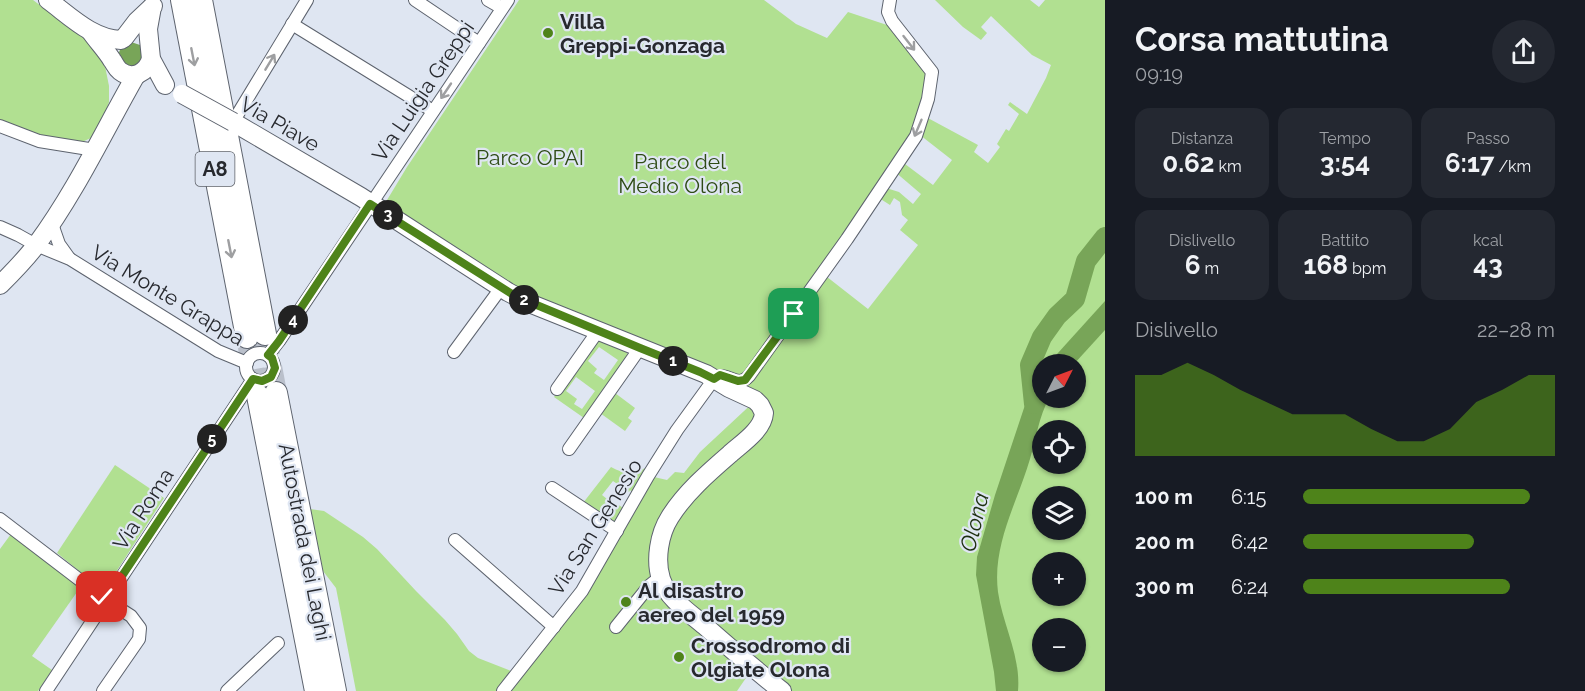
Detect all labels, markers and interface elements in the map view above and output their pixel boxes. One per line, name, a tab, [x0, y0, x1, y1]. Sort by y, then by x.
place label: Villa Greppi-Gonzaga	[560, 9, 725, 58]
street label: Via Luigia Greppi	[367, 16, 479, 166]
text: Corsa mattutina	[1135, 20, 1389, 59]
button: share	[1492, 20, 1555, 83]
marker: Villa Greppi-Gonzaga	[541, 26, 555, 40]
one-way arrow	[902, 35, 915, 51]
one-way arrow	[188, 47, 199, 67]
one-way arrow	[264, 54, 276, 71]
text: 09:19	[1135, 62, 1183, 86]
one-way arrow	[440, 83, 452, 99]
street label: Via Piave	[236, 91, 324, 157]
one-way arrow	[912, 119, 923, 137]
text: Distanza	[1171, 129, 1233, 148]
text: Tempo	[1319, 129, 1371, 148]
text: Passo	[1466, 129, 1510, 148]
park label: Parco OPAI	[476, 145, 584, 170]
text: 0.62	[1162, 148, 1215, 178]
text: 3:54	[1320, 148, 1370, 178]
text: 6:17	[1445, 148, 1494, 178]
park label: Parco del Medio Olona	[618, 149, 742, 198]
road number: A8	[196, 152, 234, 186]
text: km	[1215, 157, 1242, 176]
text: /km	[1494, 157, 1531, 176]
pin: 3	[373, 200, 403, 230]
text: 3	[384, 205, 392, 224]
text: Dislivello	[1169, 231, 1235, 250]
text: Battito	[1321, 231, 1369, 250]
text: kcal	[1473, 231, 1503, 250]
street label: Via Monte Grappa	[87, 239, 249, 351]
one-way arrow	[225, 239, 236, 258]
text: 6	[1185, 250, 1201, 280]
text: 168	[1304, 250, 1348, 280]
text: 43	[1473, 250, 1503, 280]
text: m	[1201, 259, 1219, 278]
text: bpm	[1348, 259, 1386, 278]
pin: 2	[509, 285, 539, 315]
pin	[768, 288, 819, 339]
text: 2	[519, 290, 529, 309]
icon: arrive	[777, 297, 810, 330]
pin: 4	[278, 305, 308, 335]
text: 4	[288, 310, 298, 329]
text: Dislivello	[1135, 318, 1218, 342]
text: 22–28 m	[1477, 318, 1555, 342]
pin: 1	[658, 346, 688, 376]
text: 1	[669, 351, 677, 370]
north arrow	[1032, 354, 1086, 408]
map controls	[1032, 354, 1086, 672]
button: locate	[1032, 420, 1086, 474]
pin: 5	[197, 424, 227, 454]
text: 5	[208, 429, 216, 448]
street label: Autostrada dei Laghi	[274, 441, 336, 643]
street label: Via San Genesio	[543, 454, 647, 600]
street label: Via Roma	[107, 464, 179, 554]
text: 100 m	[1135, 485, 1193, 509]
text: 6:15	[1231, 485, 1266, 509]
button: layers	[1032, 486, 1086, 540]
water label: Olona	[954, 490, 994, 554]
text: 200 m	[1135, 530, 1194, 554]
text: 6:42	[1231, 530, 1268, 554]
button: +	[1032, 552, 1086, 606]
pin	[76, 571, 127, 622]
text: 300 m	[1135, 575, 1194, 599]
text: 6:24	[1231, 575, 1268, 599]
place label: Al disastro aereo del 1959	[638, 578, 785, 627]
icon: check	[85, 580, 118, 613]
marker: Al disastro aereo del 1959	[619, 595, 633, 609]
button: −	[1032, 618, 1086, 672]
place label: Crossodromo di Olgiate Olona	[691, 633, 850, 682]
marker: Crossodromo di Olgiate Olona	[672, 650, 686, 664]

